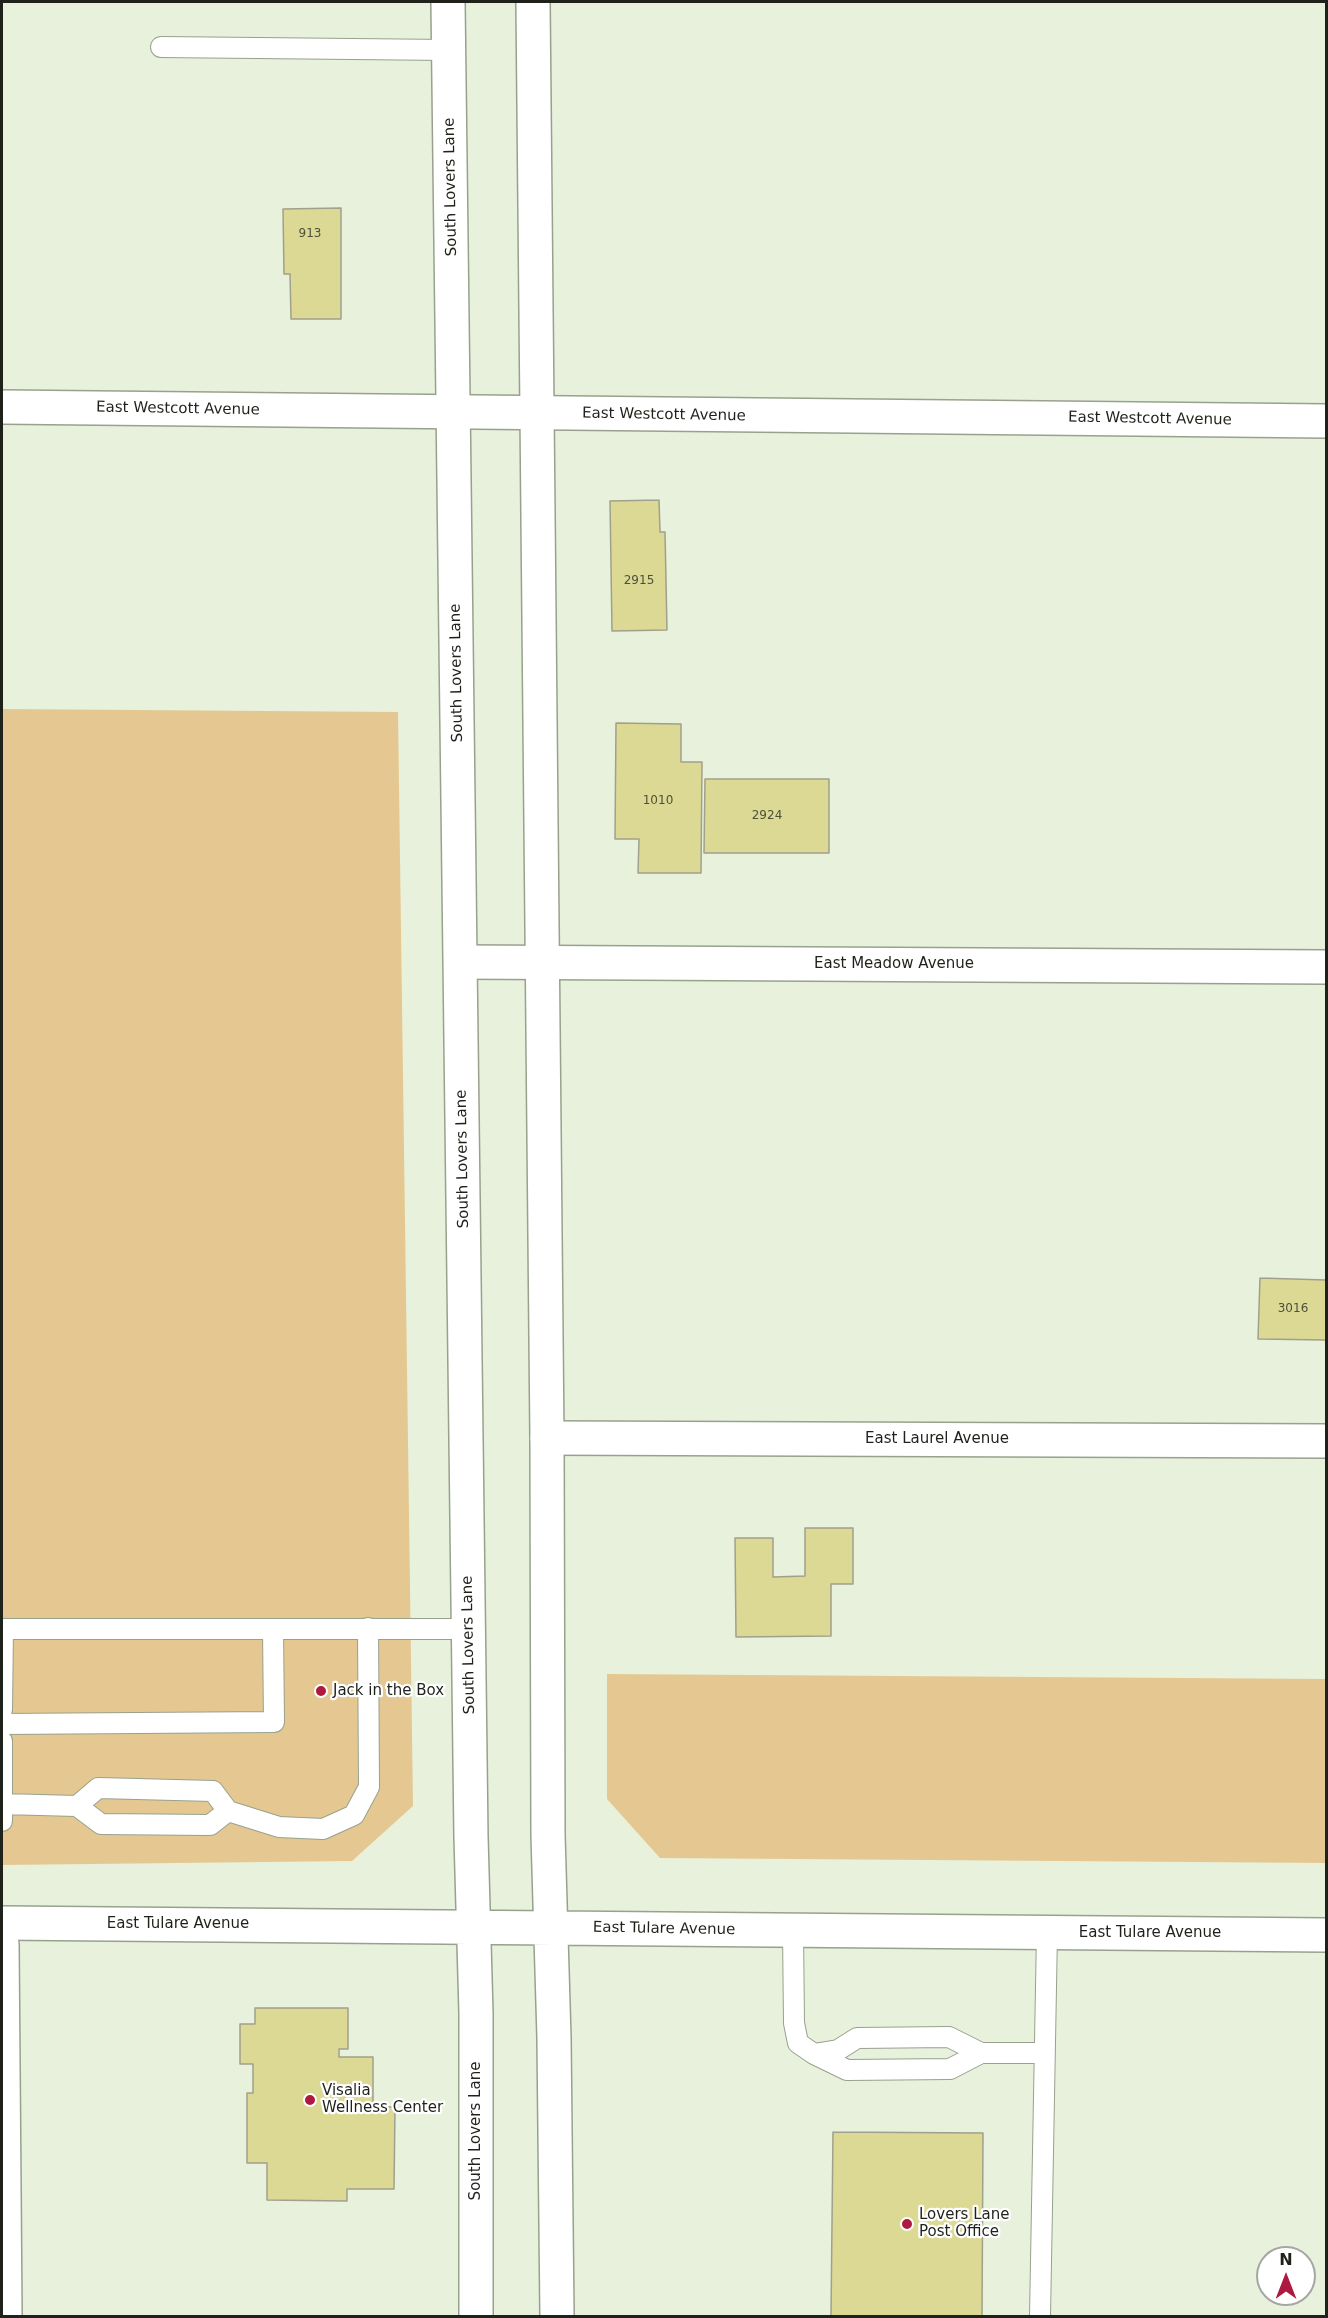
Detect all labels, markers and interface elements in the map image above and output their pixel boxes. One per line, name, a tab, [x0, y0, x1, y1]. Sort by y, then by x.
street label: South Lovers Lane	[441, 117, 461, 257]
house number: 913	[299, 227, 321, 241]
street label: East Westcott Avenue	[96, 399, 260, 419]
street label: East Westcott Avenue	[582, 405, 746, 425]
street label: East Westcott Avenue	[1068, 409, 1232, 429]
house number: 2915	[624, 574, 654, 588]
street label: South Lovers Lane	[447, 603, 467, 743]
house number: 1010	[643, 794, 673, 808]
house number: 2924	[752, 809, 782, 823]
street label: East Meadow Avenue	[814, 955, 974, 973]
street label: South Lovers Lane	[453, 1089, 473, 1229]
house number: 3016	[1278, 1302, 1308, 1316]
street label: East Laurel Avenue	[865, 1430, 1009, 1448]
street label: South Lovers Lane	[459, 1575, 479, 1715]
place label: Jack in the Box	[333, 1682, 444, 1700]
marker: Jack in the Box	[314, 1684, 328, 1698]
street label: East Tulare Avenue	[107, 1915, 249, 1933]
street label: East Tulare Avenue	[593, 1919, 735, 1939]
street label: East Tulare Avenue	[1079, 1924, 1221, 1942]
street label: South Lovers Lane	[467, 2062, 485, 2200]
place label: Visalia Wellness Center	[322, 2082, 443, 2117]
marker: Visalia Wellness Center	[303, 2093, 317, 2107]
place label: Lovers Lane Post Office	[919, 2206, 1009, 2241]
marker: Lovers Lane Post Office	[900, 2217, 914, 2231]
north arrow	[1256, 2246, 1316, 2306]
text: N	[1279, 2250, 1293, 2269]

